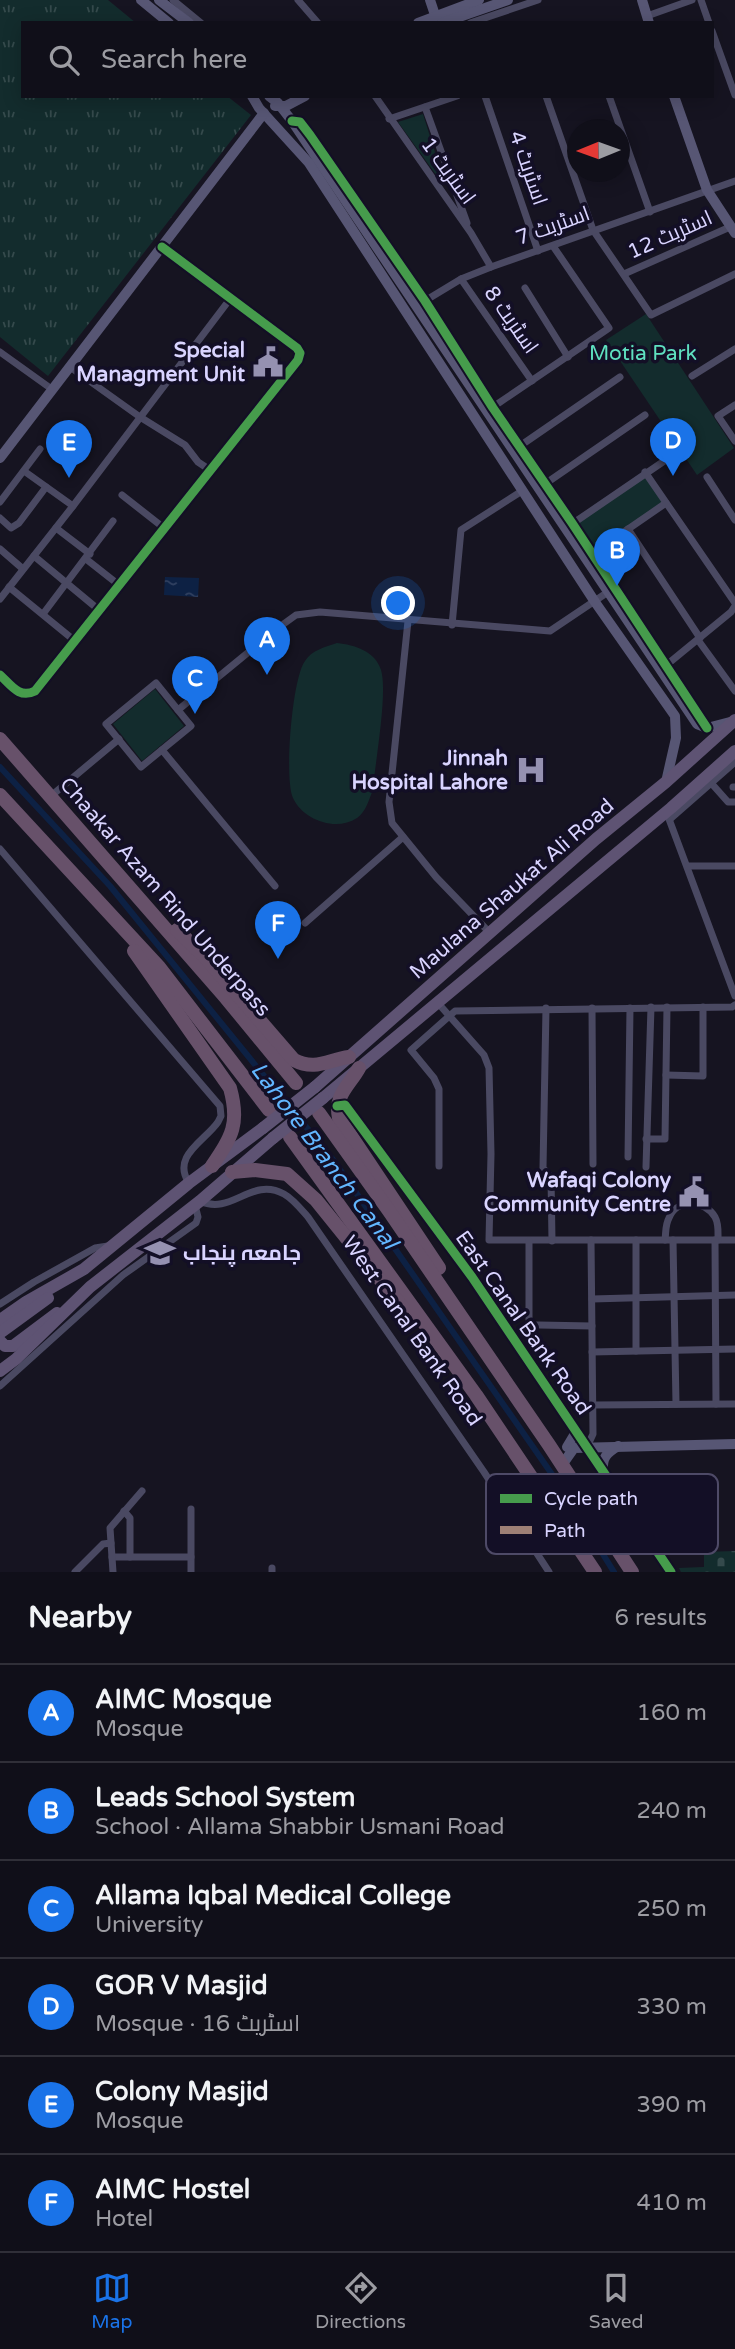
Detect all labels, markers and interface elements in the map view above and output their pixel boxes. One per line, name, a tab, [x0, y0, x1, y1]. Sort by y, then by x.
search box	[21, 21, 714, 98]
icon: search	[45, 41, 83, 79]
text: Search here	[101, 44, 247, 75]
north arrow	[567, 119, 630, 182]
street label: اسٹریٹ 4	[504, 128, 552, 208]
street label: اسٹریٹ 1	[415, 133, 481, 209]
street label: اسٹریٹ 7	[513, 201, 593, 251]
street label: اسٹریٹ 12	[624, 205, 716, 265]
street label: اسٹریٹ 8	[479, 281, 543, 359]
place label: Special Managment Unit	[76, 338, 245, 387]
park label: Motia Park	[589, 341, 697, 366]
public building icon: Special Managment Unit	[251, 345, 285, 379]
pin: D	[650, 418, 696, 476]
pin: E	[46, 420, 92, 478]
pin: B	[594, 528, 640, 586]
your location	[381, 586, 415, 620]
pin: A	[244, 617, 290, 675]
pin: C	[172, 656, 218, 714]
place label: Jinnah Hospital Lahore	[352, 746, 508, 795]
hospital icon: Jinnah Hospital Lahore	[514, 753, 548, 787]
street label: Chaakar Azam Rind Underpass	[54, 772, 276, 1022]
street label: Maulana Shaukat Ali Road	[405, 793, 619, 985]
pin: F	[255, 901, 301, 959]
water label: Lahore Branch Canal	[245, 1057, 405, 1257]
place label: Wafaqi Colony Community Centre	[484, 1168, 672, 1217]
public building icon: Wafaqi Colony Community Centre	[677, 1175, 711, 1209]
street label: East Canal Bank Road	[450, 1226, 596, 1420]
street label: West Canal Bank Road	[337, 1231, 487, 1431]
school or university icon: جامعہ پنجاب	[143, 1236, 177, 1270]
place label: جامعہ پنجاب	[183, 1241, 301, 1268]
legend	[486, 1474, 718, 1554]
text: Cycle path	[544, 1488, 638, 1510]
text: Path	[544, 1520, 586, 1542]
text: Nearby	[28, 1599, 132, 1636]
text: 6 results	[614, 1604, 707, 1632]
text: AIMC Mosque	[95, 1684, 272, 1715]
text: A	[42, 1699, 60, 1727]
text: 160 m	[637, 1699, 707, 1727]
text: Mosque	[95, 1715, 183, 1743]
text: Leads School System	[95, 1782, 355, 1813]
text: B	[43, 1797, 59, 1825]
text: 240 m	[637, 1797, 707, 1825]
text: School · Allama Shabbir Usmani Road	[95, 1813, 505, 1841]
text: Allama Iqbal Medical College	[95, 1880, 451, 1911]
text: C	[43, 1895, 59, 1923]
text: 250 m	[637, 1895, 707, 1923]
text: University	[95, 1911, 203, 1939]
text: GOR V Masjid	[95, 1970, 268, 2001]
text: D	[42, 1993, 60, 2021]
text: 330 m	[637, 1993, 707, 2021]
text: Mosque · اسٹریٹ 16	[95, 2010, 300, 2038]
text: Colony Masjid	[95, 2076, 269, 2107]
text: E	[44, 2091, 58, 2119]
text: 390 m	[637, 2091, 707, 2119]
text: Mosque	[95, 2107, 183, 2135]
text: AIMC Hostel	[95, 2174, 250, 2205]
text: F	[44, 2189, 58, 2217]
text: 410 m	[637, 2189, 707, 2217]
text: Hotel	[95, 2205, 153, 2233]
tab: Map	[91, 2269, 132, 2333]
tab: Directions	[315, 2269, 406, 2333]
tab: Saved	[589, 2269, 644, 2333]

